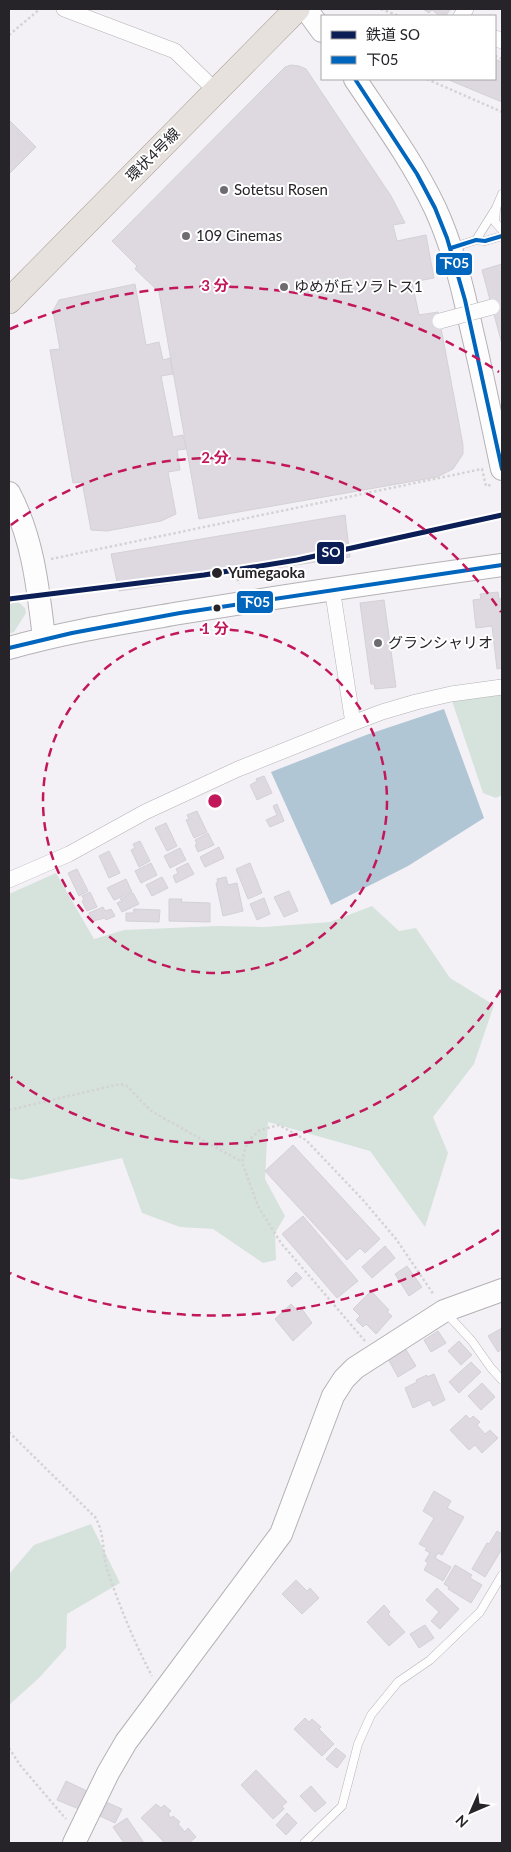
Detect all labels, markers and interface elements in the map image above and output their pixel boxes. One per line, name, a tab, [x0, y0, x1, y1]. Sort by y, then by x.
legend	[321, 15, 496, 80]
text: 鉄道 SO	[366, 25, 420, 43]
text: 下05	[366, 50, 398, 68]
street label: 環状4号線	[122, 124, 183, 185]
place label: Sotetsu Rosen	[234, 180, 328, 198]
marker: Sotetsu Rosen	[218, 184, 230, 196]
place label: 109 Cinemas	[196, 226, 282, 244]
marker: 109 Cinemas	[180, 230, 192, 242]
line badge: 下05	[435, 252, 473, 276]
text: 下05	[439, 254, 469, 271]
text: 3 分	[201, 276, 229, 294]
place label: ゆめが丘ソラトス1	[294, 277, 423, 295]
marker: ゆめが丘ソラトス1	[278, 281, 290, 293]
text: 2 分	[201, 448, 229, 466]
line badge: SO	[316, 541, 345, 565]
text: SO	[322, 543, 341, 560]
place label: Yumegaoka	[227, 563, 305, 581]
marker: Yumegaoka	[210, 566, 224, 580]
line badge: 下05	[236, 590, 274, 614]
text: 下05	[240, 593, 270, 610]
unlabelled marker	[212, 603, 222, 613]
text: 1 分	[201, 619, 229, 637]
place label: グランシャリオ	[388, 633, 493, 651]
marker: グランシャリオ	[372, 637, 384, 649]
centre of rings	[206, 792, 224, 810]
north arrow	[446, 1787, 496, 1837]
text: N	[452, 1812, 471, 1831]

